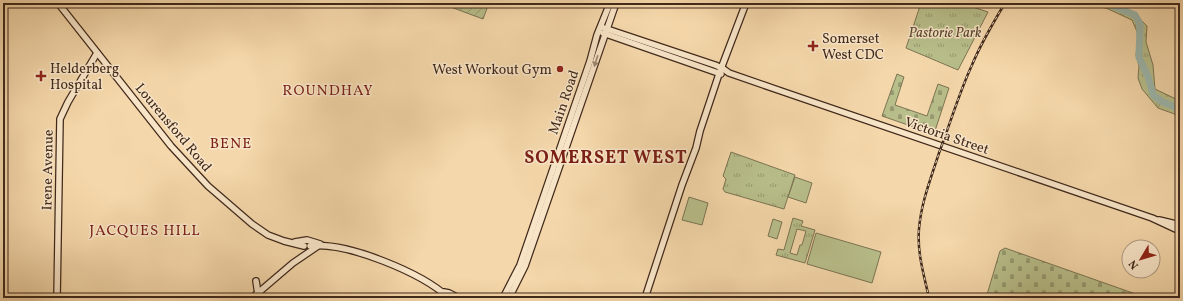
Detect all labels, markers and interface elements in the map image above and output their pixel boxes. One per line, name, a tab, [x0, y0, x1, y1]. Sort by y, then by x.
park label: Pastorie Park	[908, 24, 982, 43]
place label: Somerset West CDC	[822, 30, 884, 65]
marker: Somerset West CDC	[807, 40, 819, 52]
one-way arrow	[593, 56, 599, 68]
place label: Helderberg Hospital	[50, 60, 119, 95]
place label: West Workout Gym	[432, 61, 552, 80]
marker: West Workout Gym	[555, 64, 565, 74]
street label: Main Road	[545, 68, 584, 137]
marker: Helderberg Hospital	[35, 70, 47, 82]
street label: Lourensford Road	[130, 80, 216, 176]
district label: ROUNDHAY	[282, 81, 374, 102]
street label: Victoria Street	[902, 113, 991, 160]
street label: Irene Avenue	[38, 129, 59, 211]
district label: BENE	[210, 134, 252, 155]
district label: SOMERSET WEST	[524, 146, 688, 171]
district label: JACQUES HILL	[89, 221, 201, 242]
north arrow	[1121, 239, 1161, 279]
text: N	[1126, 256, 1143, 272]

